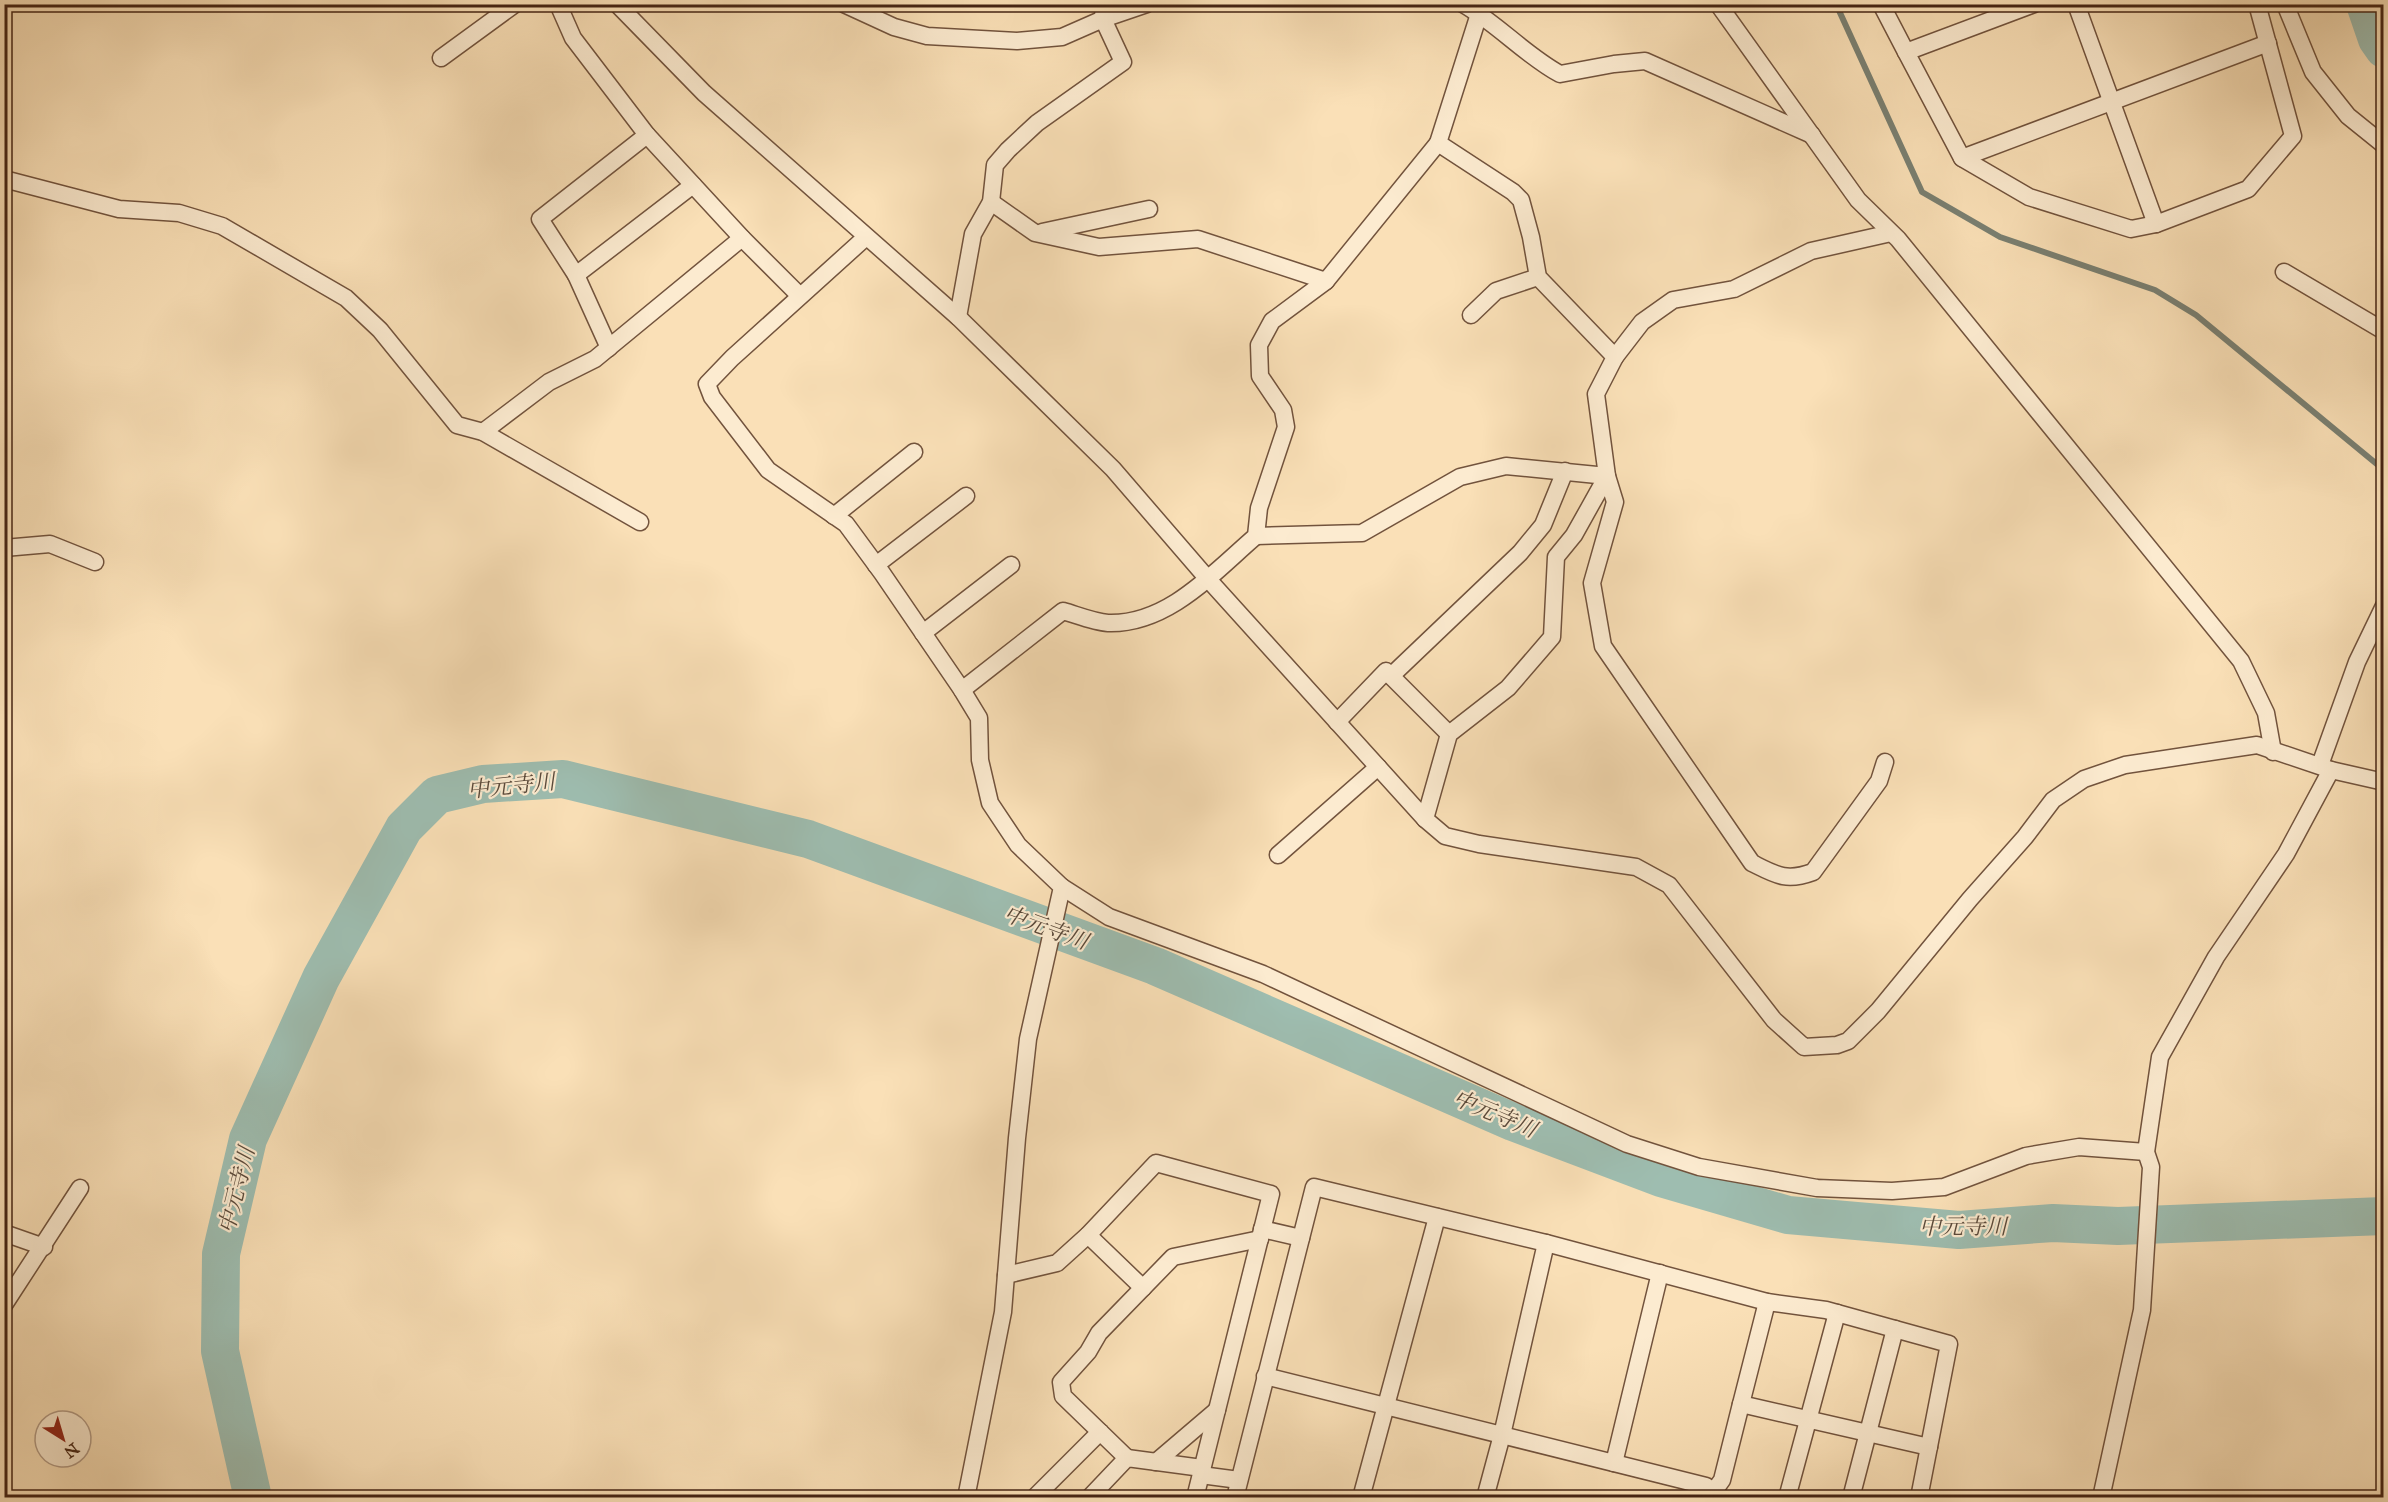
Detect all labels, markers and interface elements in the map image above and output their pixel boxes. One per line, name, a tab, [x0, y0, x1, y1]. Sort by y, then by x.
water label: 中元寺川	[466, 767, 558, 804]
water label: 中元寺川	[1000, 900, 1094, 956]
water label: 中元寺川	[1449, 1084, 1542, 1144]
water label: 中元寺川	[213, 1142, 261, 1236]
water label: 中元寺川	[1919, 1213, 2009, 1240]
north arrow	[33, 1409, 93, 1469]
text: N	[60, 1439, 83, 1463]

